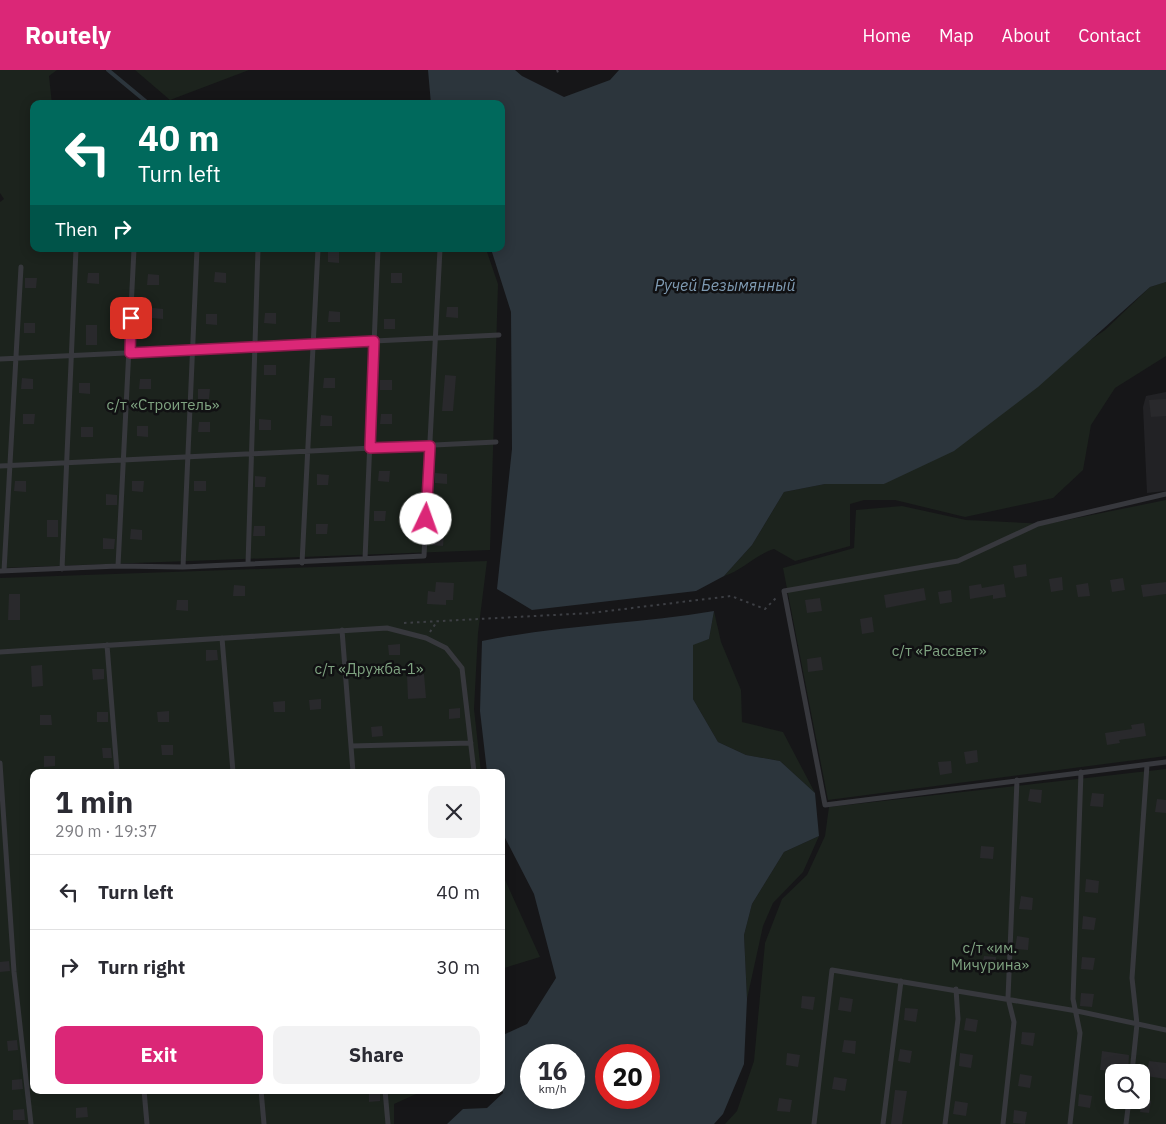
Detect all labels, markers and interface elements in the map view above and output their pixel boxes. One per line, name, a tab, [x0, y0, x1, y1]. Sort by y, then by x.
text: Routely	[25, 19, 111, 51]
text: Home	[863, 24, 911, 47]
text: Map	[939, 24, 974, 47]
text: About	[1002, 24, 1050, 47]
text: Contact	[1078, 24, 1141, 47]
text: 40 m	[138, 115, 220, 161]
icon: left	[55, 120, 120, 185]
text: Turn left	[138, 159, 221, 188]
icon: right	[108, 215, 136, 243]
text: Then	[55, 217, 98, 241]
water label: Ручей Безымянный	[655, 275, 795, 295]
pin	[110, 297, 152, 339]
icon: arrive	[117, 304, 145, 332]
park label: с/т «Строитель»	[107, 395, 220, 414]
position arrow	[399, 492, 451, 544]
park label: с/т «Рассвет»	[892, 641, 987, 660]
park label: с/т «Дружба-1»	[314, 659, 424, 678]
text: 1 min	[55, 782, 133, 821]
button: close	[428, 786, 480, 838]
text: 290 m · 19:37	[55, 821, 157, 841]
icon: left	[55, 878, 83, 906]
text: Turn left	[98, 880, 174, 904]
text: 40 m	[436, 880, 480, 904]
park label: с/т «им. Мичурина»	[951, 938, 1030, 974]
icon: right	[55, 953, 83, 981]
text: Turn right	[98, 955, 185, 979]
text: 30 m	[436, 955, 480, 979]
button: Exit	[55, 1026, 263, 1084]
button: Share	[273, 1026, 480, 1084]
speed limit sign: 20	[595, 1044, 660, 1109]
text: 16	[537, 1054, 568, 1087]
map controls	[1105, 1064, 1150, 1109]
button: search	[1105, 1064, 1150, 1109]
text: km/h	[538, 1081, 567, 1096]

